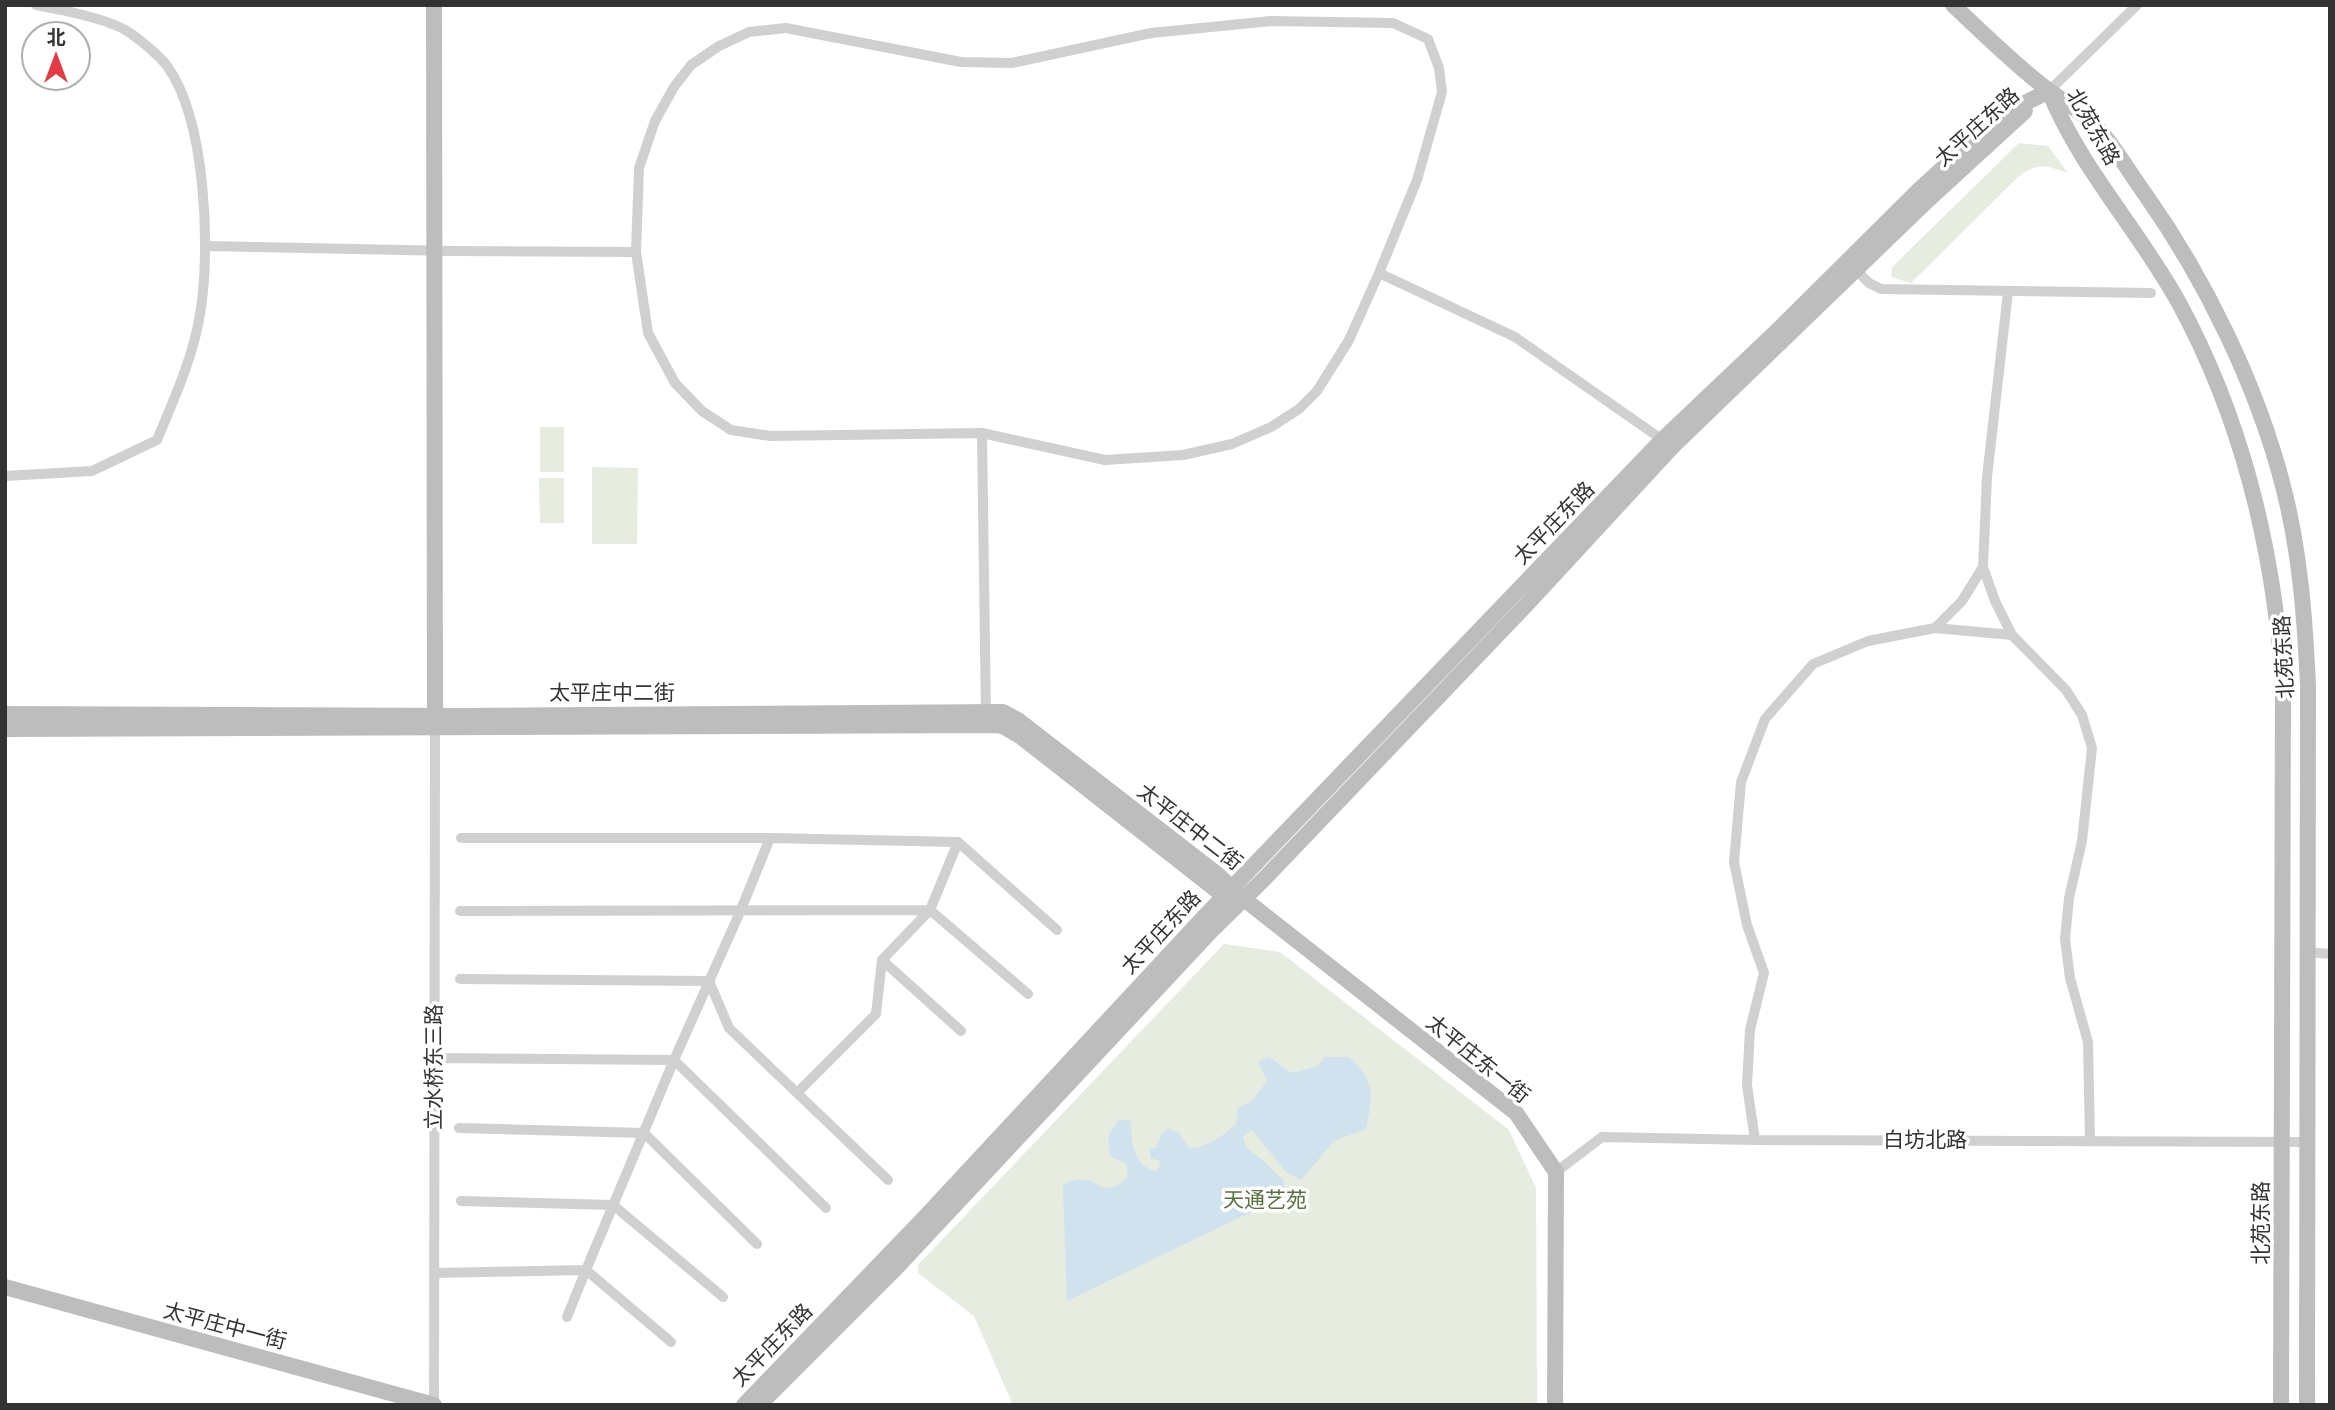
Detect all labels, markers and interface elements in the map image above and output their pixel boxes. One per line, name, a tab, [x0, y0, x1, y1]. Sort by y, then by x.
north arrow	[21, 21, 91, 91]
text: 北	[46, 25, 66, 48]
street label: 太平庄东路	[1930, 83, 2024, 171]
street label: 北苑东路	[2061, 84, 2125, 170]
street label: 太平庄东路	[1508, 476, 1600, 570]
street label: 北苑东路	[2269, 614, 2299, 700]
street label: 太平庄中二街	[549, 680, 675, 706]
street label: 太平庄中二街	[1133, 778, 1247, 876]
street label: 太平庄东路	[1116, 885, 1206, 979]
street label: 立水桥东三路	[421, 1004, 447, 1130]
street label: 太平庄东一街	[1421, 1010, 1535, 1108]
street label: 白坊北路	[1883, 1127, 1967, 1153]
street label: 北苑东路	[2248, 1181, 2274, 1265]
park label: 天通艺苑	[1223, 1187, 1307, 1213]
street label: 太平庄中一街	[161, 1298, 289, 1354]
street label: 太平庄东路	[726, 1298, 818, 1392]

